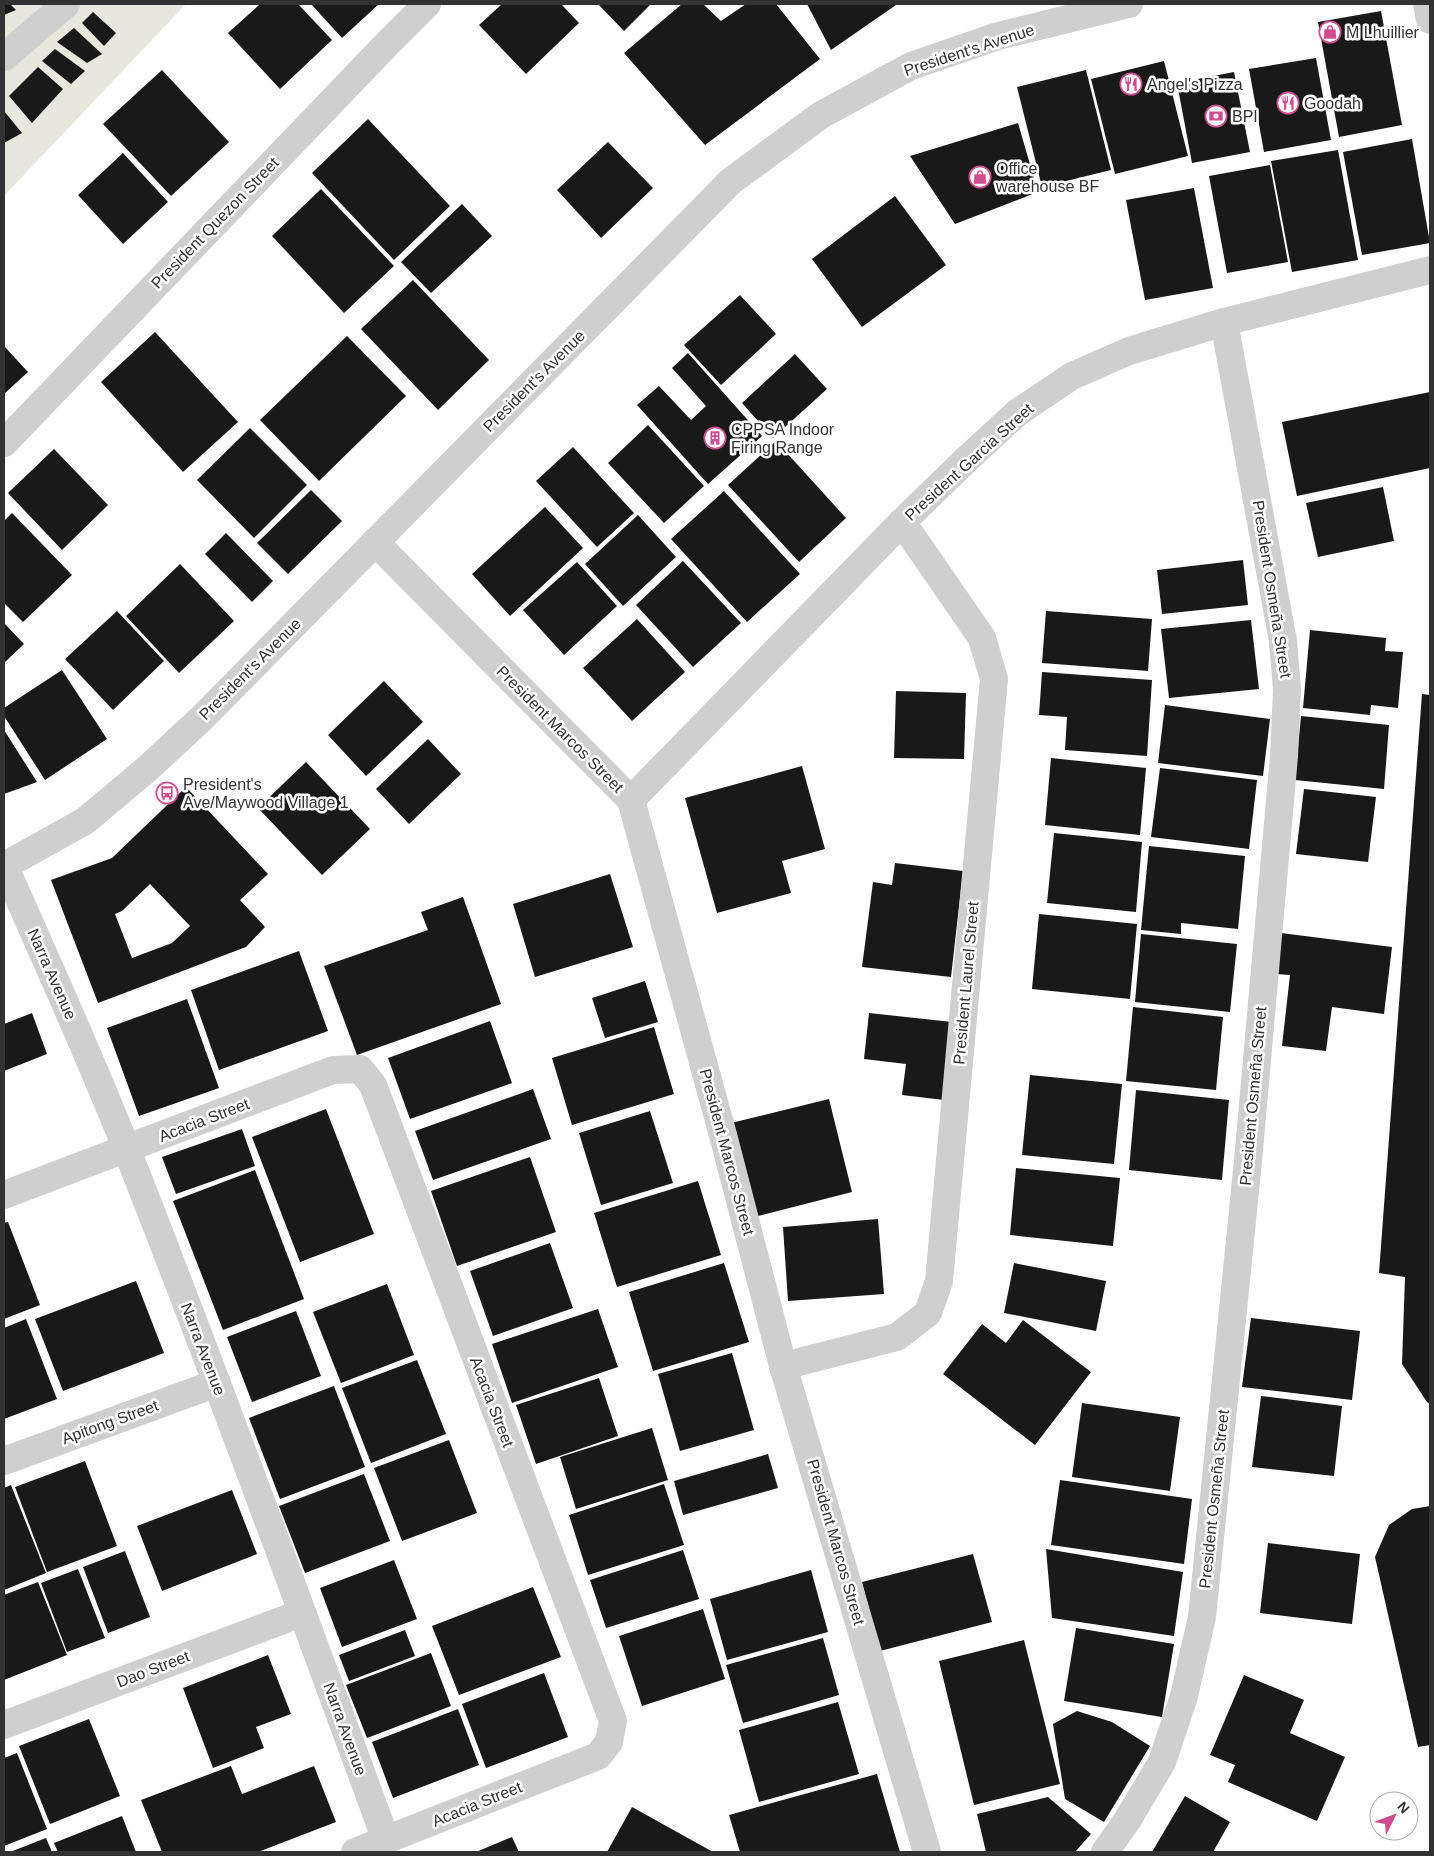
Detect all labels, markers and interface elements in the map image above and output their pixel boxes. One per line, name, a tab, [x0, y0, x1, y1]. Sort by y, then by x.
shop icon: M Lhuillier	[1318, 20, 1342, 44]
street label: President's Avenue	[902, 21, 1036, 79]
place label: M Lhuillier	[1346, 24, 1420, 41]
restaurant icon: Angel's Pizza	[1119, 72, 1143, 96]
place label: Angel's Pizza	[1147, 76, 1243, 93]
restaurant icon: Goodah	[1276, 91, 1300, 115]
place label: Goodah	[1304, 95, 1361, 112]
bank icon: BPI	[1204, 104, 1228, 128]
place label: BPI	[1232, 108, 1258, 125]
street label: President Quezon Street	[148, 154, 282, 292]
place label: Office warehouse BF	[995, 160, 1099, 195]
shop icon: Office warehouse BF	[968, 165, 992, 189]
street label: President's Avenue	[480, 327, 588, 435]
street label: President Garcia Street	[902, 400, 1037, 524]
place label: CPPSA Indoor Firing Range	[731, 421, 835, 456]
building icon: CPPSA Indoor Firing Range	[703, 426, 727, 450]
street label: President Osmeña Street	[1250, 499, 1295, 680]
street label: President's Avenue	[196, 615, 304, 723]
street label: President Marcos Street	[493, 662, 627, 796]
place label: President's Ave/Maywood Village 1	[183, 776, 349, 811]
bus stop icon: President's Ave/Maywood Village 1	[155, 781, 179, 805]
street label: President Laurel Street	[950, 900, 982, 1065]
street label: Narra Avenue	[24, 926, 80, 1022]
street label: President Osmeña Street	[1237, 1005, 1269, 1186]
street label: President Marcos Street	[697, 1067, 758, 1238]
street label: Acacia Street	[157, 1095, 252, 1145]
street label: Narra Avenue	[178, 1300, 228, 1398]
street label: Acacia Street	[467, 1355, 517, 1450]
street label: Apitong Street	[59, 1396, 161, 1447]
street label: President Osmeña Street	[1196, 1408, 1232, 1589]
street label: President Marcos Street	[804, 1457, 868, 1627]
street label: Dao Street	[114, 1647, 192, 1691]
street label: Narra Avenue	[320, 1680, 370, 1778]
street label: Acacia Street	[430, 1778, 525, 1830]
north arrow	[1369, 1791, 1419, 1841]
text: N	[1394, 1798, 1413, 1816]

